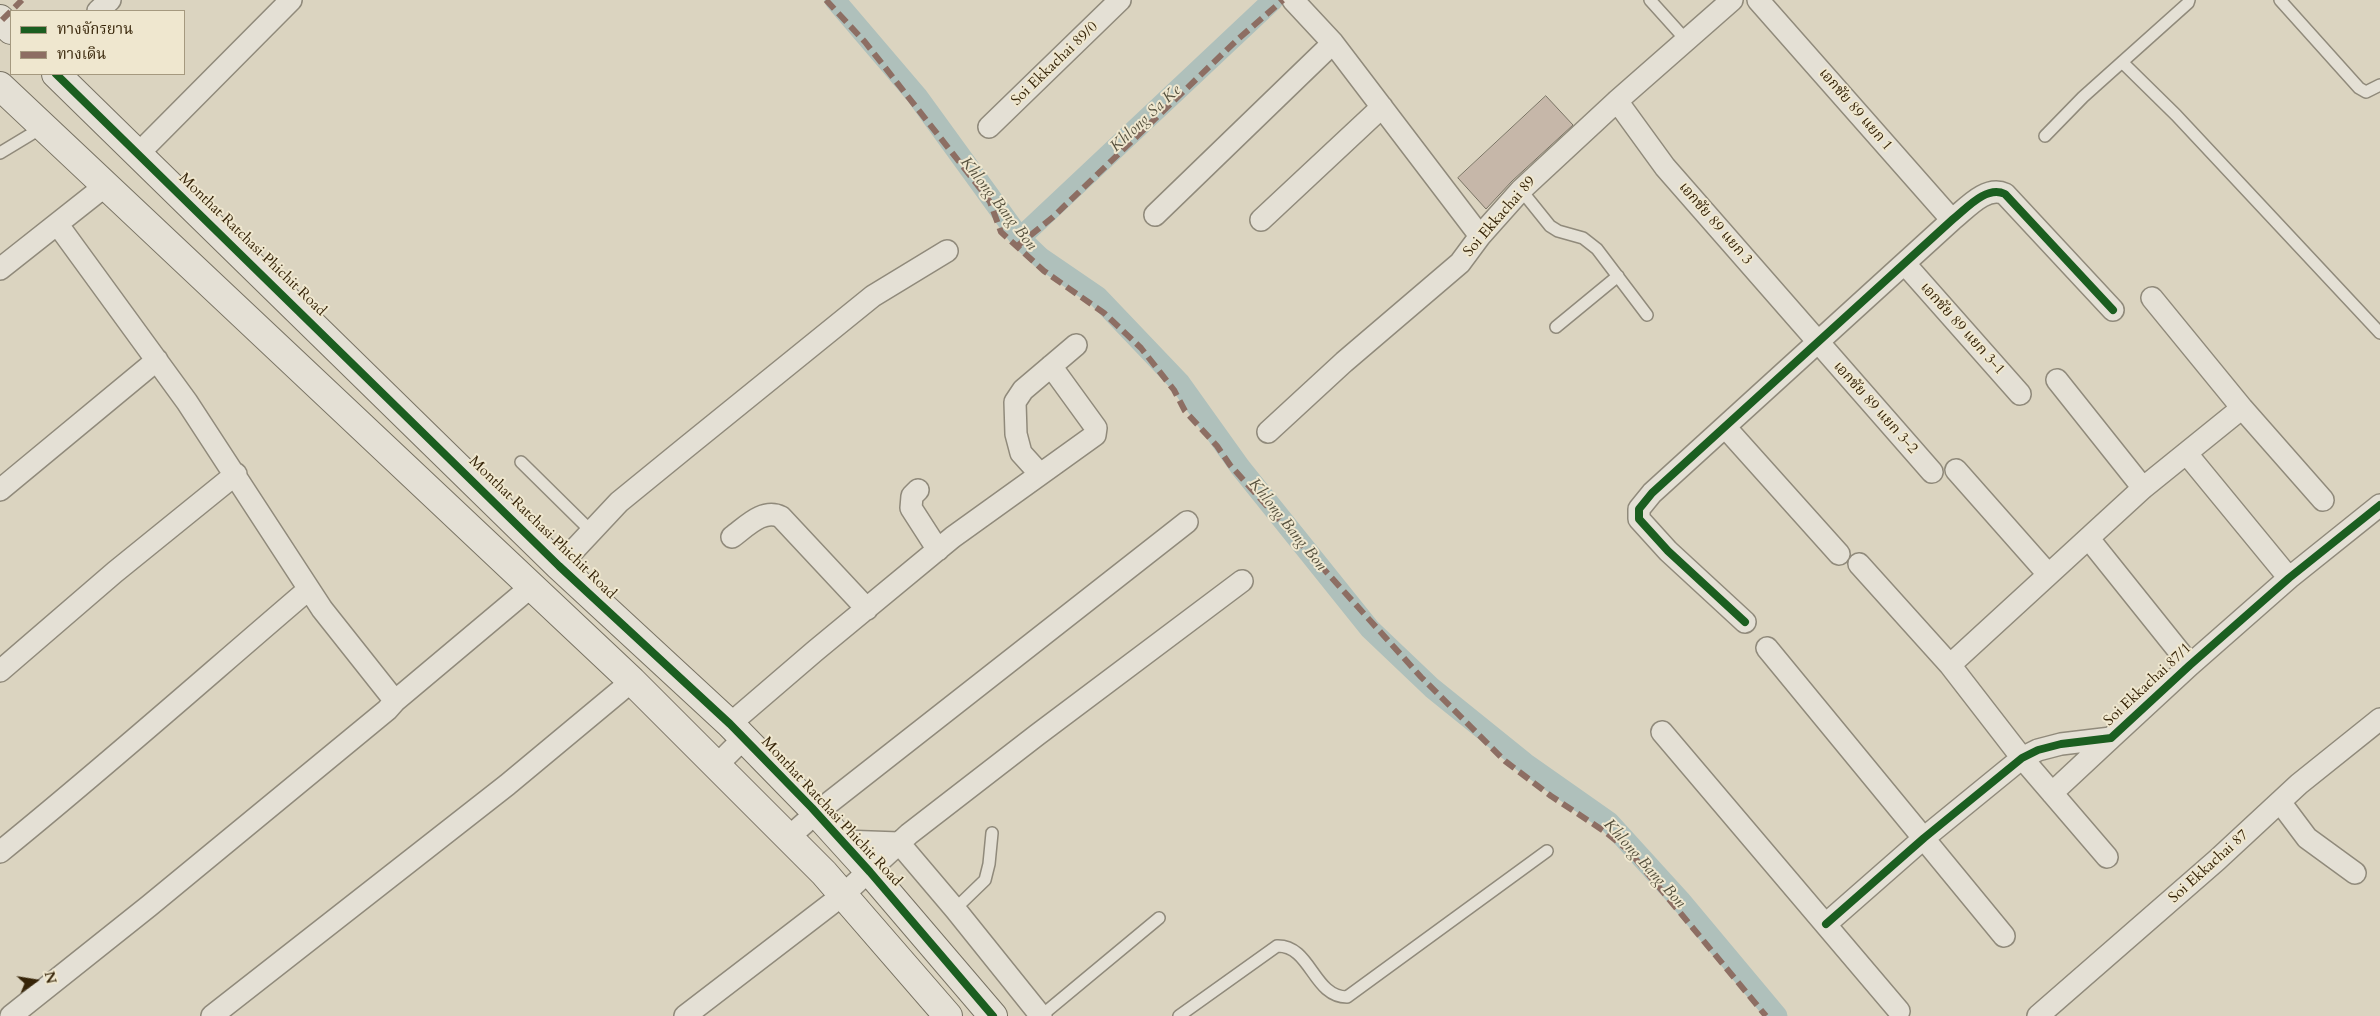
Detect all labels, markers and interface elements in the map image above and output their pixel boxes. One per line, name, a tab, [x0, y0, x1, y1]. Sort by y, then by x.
legend	[10, 10, 185, 75]
street label: Soi Ekkachai 89/0	[1008, 18, 1102, 110]
text: ทางจักรยาน	[57, 19, 133, 39]
text: ทางเดิน	[57, 44, 106, 64]
street label: เอกชัย 89 แยก 1	[1814, 65, 1896, 155]
water label: Khlong Sa Ke	[1107, 81, 1185, 157]
water label: Khlong Bang Bon	[956, 153, 1040, 255]
street label: Monthat Ratchasi Phichit Road	[175, 170, 329, 320]
street label: Soi Ekkachai 89	[1460, 173, 1540, 261]
street label: เอกชัย 89 แยก 3	[1674, 179, 1756, 269]
street label: เอกชัย 89 แยก 3-1	[1916, 279, 2008, 379]
street label: เอกชัย 89 แยก 3-2	[1829, 358, 1921, 458]
street label: Monthat Ratchasi Phichit Road	[465, 453, 619, 603]
water label: Khlong Bang Bon	[1244, 475, 1330, 575]
street label: Soi Ekkachai 87/1	[2100, 640, 2196, 730]
street label: Monthat Ratchasi Phichit Road	[757, 734, 905, 890]
water label: Khlong Bang Bon	[1599, 815, 1689, 913]
street label: Soi Ekkachai 87	[2166, 827, 2252, 907]
north arrow	[10, 956, 60, 1006]
text: N	[39, 969, 61, 986]

